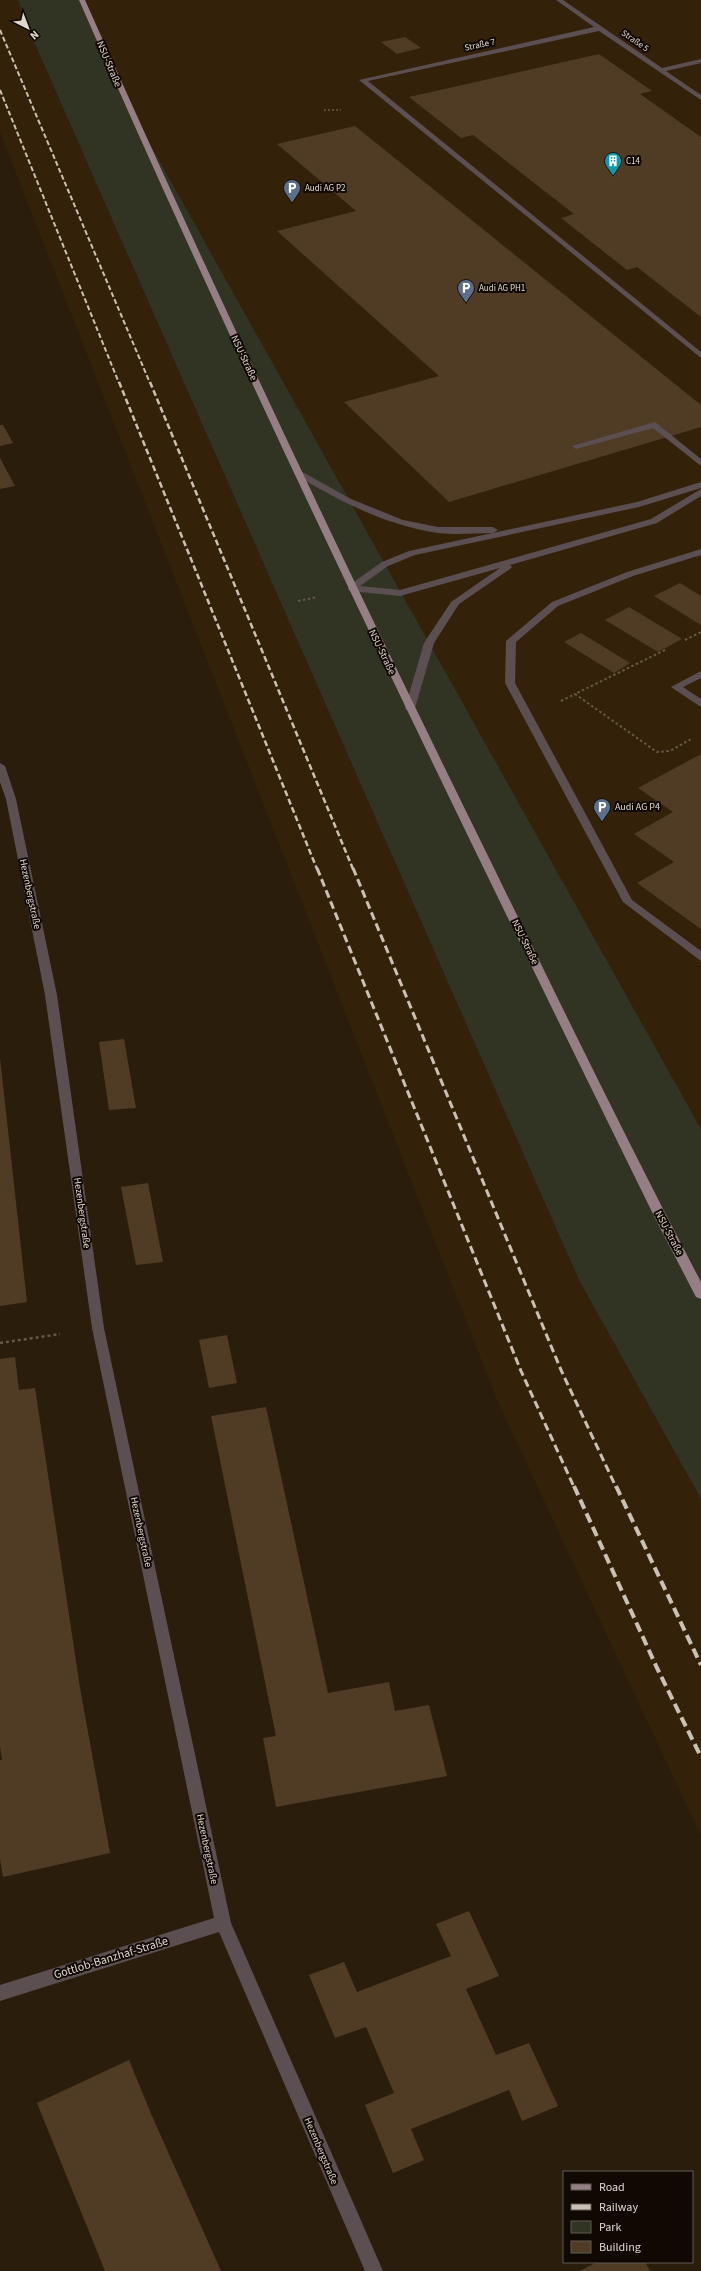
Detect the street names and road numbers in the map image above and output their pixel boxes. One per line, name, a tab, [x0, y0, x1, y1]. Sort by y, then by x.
street label: Straße 5	[619, 27, 652, 56]
street label: Straße 7	[463, 35, 497, 55]
street label: NSU-Straße	[93, 39, 125, 89]
street label: NSU-Straße	[227, 333, 261, 383]
street label: NSU-Straße	[365, 627, 399, 677]
street label: Hezenbergstraße	[16, 858, 44, 930]
street label: NSU-Straße	[508, 917, 542, 967]
street label: Hezenbergstraße	[70, 1177, 94, 1249]
street label: NSU-Straße	[651, 1208, 687, 1258]
street label: Hezenbergstraße	[127, 1496, 155, 1568]
street label: Hezenbergstraße	[193, 1813, 221, 1885]
street label: Gottlob-Banzhaf-Straße	[52, 1932, 170, 1983]
street label: Hezenbergstraße	[301, 2115, 341, 2187]

